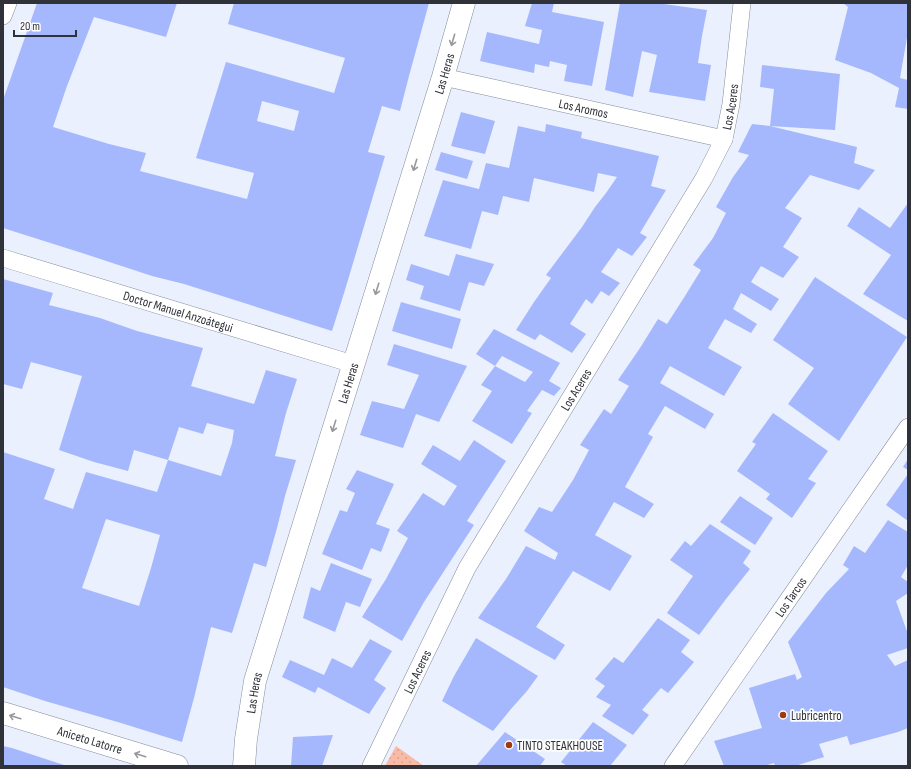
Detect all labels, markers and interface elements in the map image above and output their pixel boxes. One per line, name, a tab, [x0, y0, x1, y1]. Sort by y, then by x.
scale bar	[14, 12, 76, 38]
text: 20 m	[20, 19, 40, 34]
one-way arrow	[449, 34, 457, 47]
street label: Las Heras	[431, 51, 458, 96]
street label: Los Aceres	[719, 83, 742, 131]
street label: Los Aromos	[557, 96, 610, 122]
one-way arrow	[411, 158, 419, 170]
one-way arrow	[372, 283, 380, 295]
street label: Doctor Manuel Anzoátegui	[121, 288, 235, 336]
street label: Las Heras	[335, 361, 363, 405]
street label: Los Aceres	[557, 366, 595, 414]
one-way arrow	[330, 420, 337, 433]
street label: Los Tarcos	[772, 574, 811, 620]
street label: Los Aceres	[400, 647, 435, 696]
street label: Las Heras	[243, 670, 266, 715]
place label: Lubricentro	[791, 708, 842, 724]
marker: Lubricentro	[778, 710, 788, 720]
one-way arrow	[9, 713, 22, 720]
street label: Aniceto Latorre	[54, 723, 124, 758]
place label: TINTO STEAKHOUSE	[517, 738, 603, 754]
marker: TINTO STEAKHOUSE	[504, 740, 514, 750]
one-way arrow	[133, 751, 146, 758]

